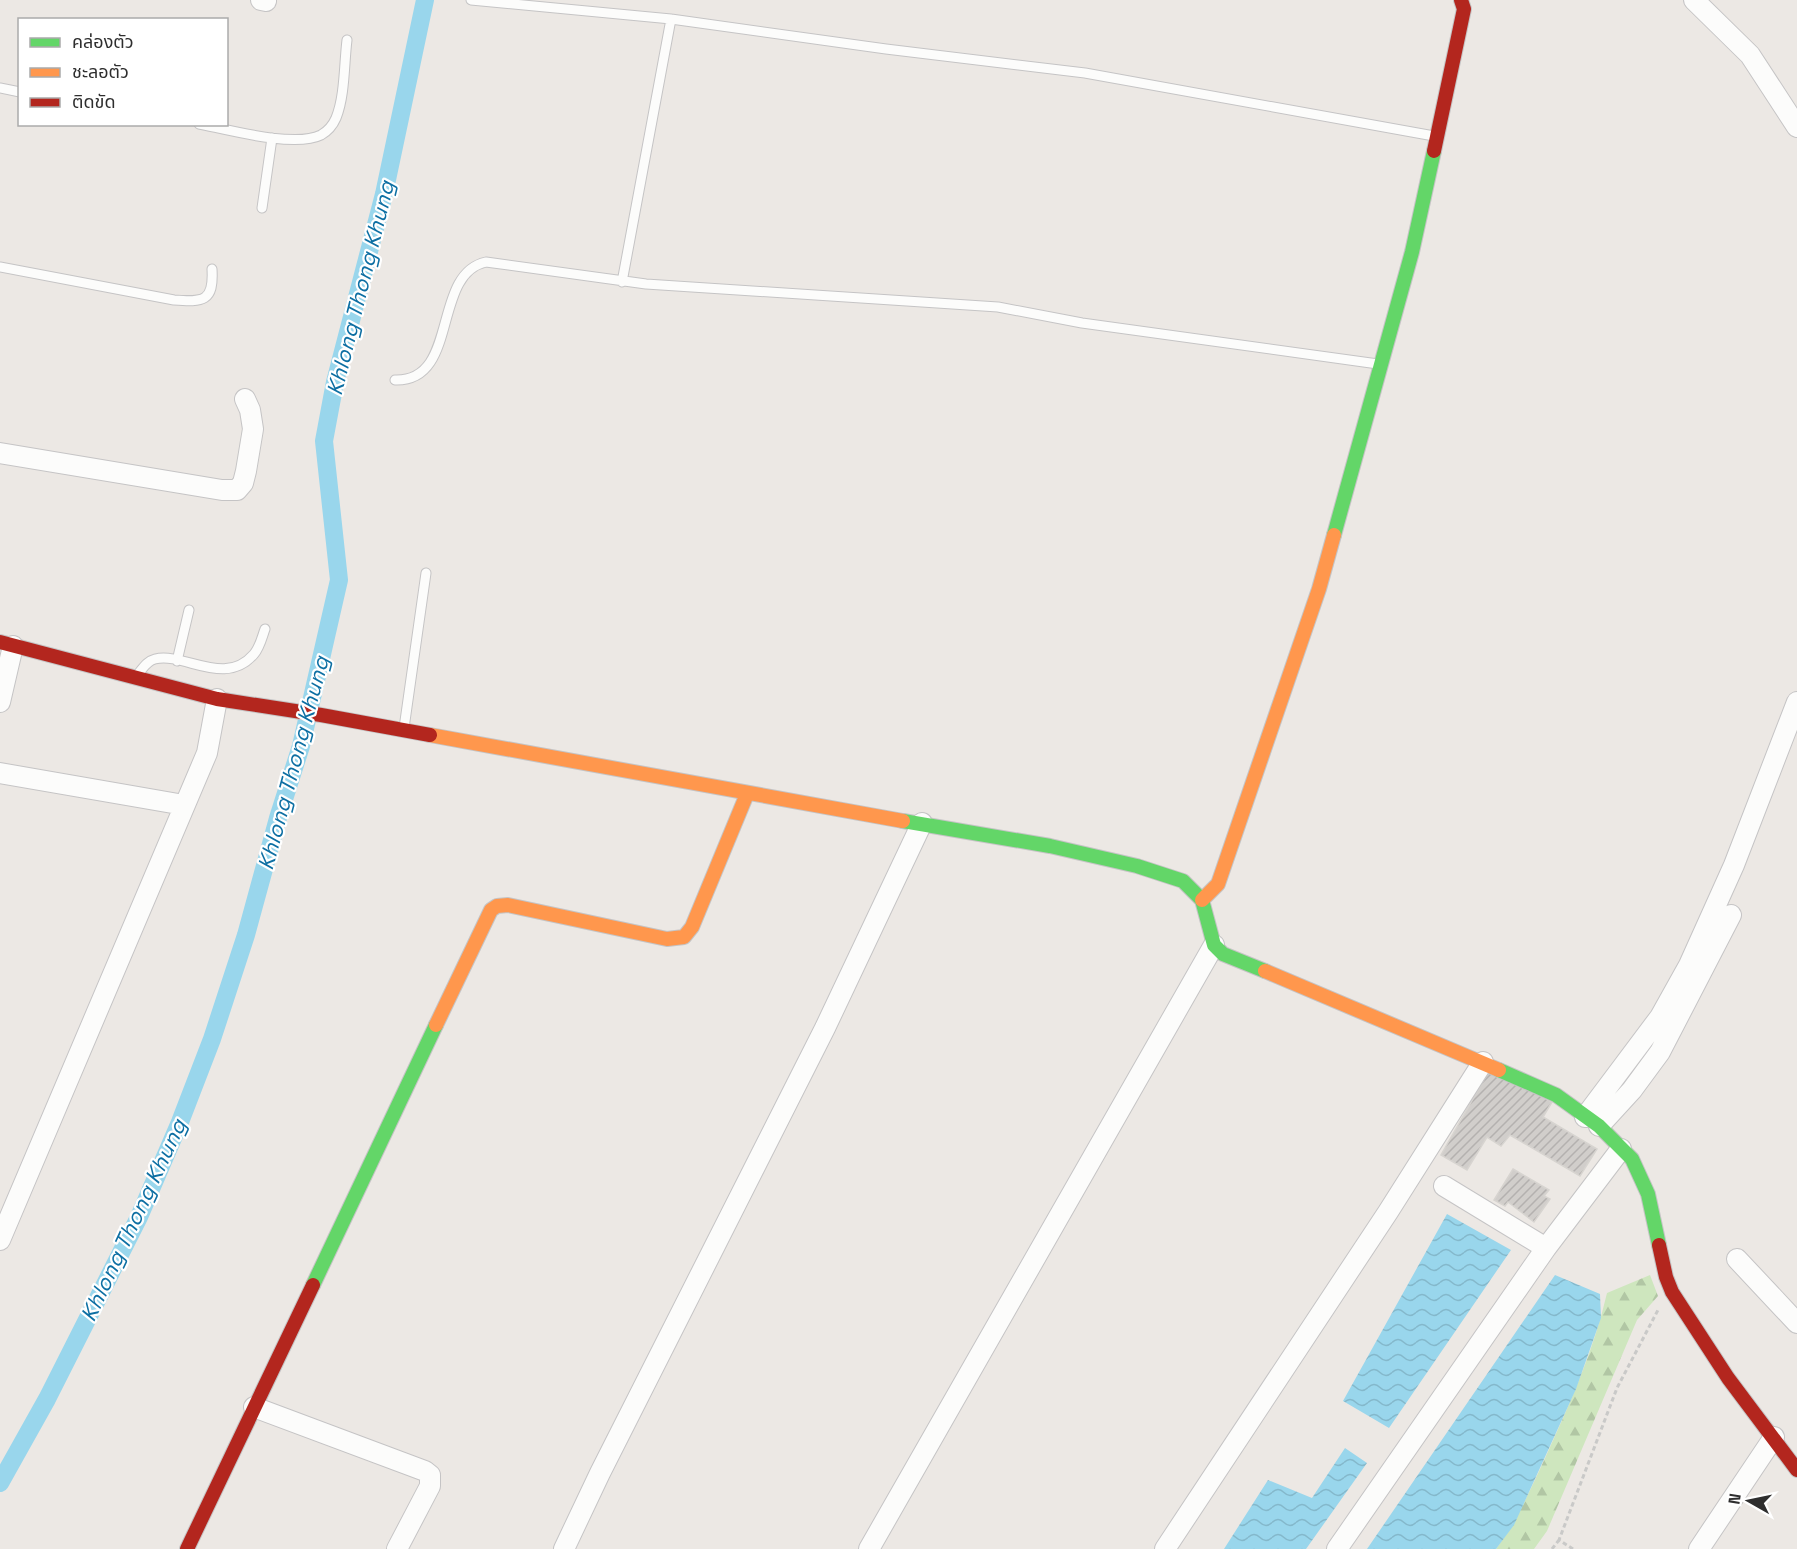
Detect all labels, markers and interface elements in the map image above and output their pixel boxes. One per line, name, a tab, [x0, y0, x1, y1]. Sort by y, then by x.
legend	[18, 18, 228, 126]
text: คล่องตัว	[72, 30, 134, 53]
text: ชะลอตัว	[72, 60, 129, 83]
text: ติดขัด	[72, 90, 115, 113]
water label: Khlong Thong Khung	[320, 177, 400, 398]
water label: Khlong Thong Khung	[251, 652, 335, 873]
water label: Khlong Thong Khung	[74, 1114, 192, 1325]
north arrow	[1719, 1471, 1779, 1531]
text: N	[1723, 1492, 1746, 1506]

